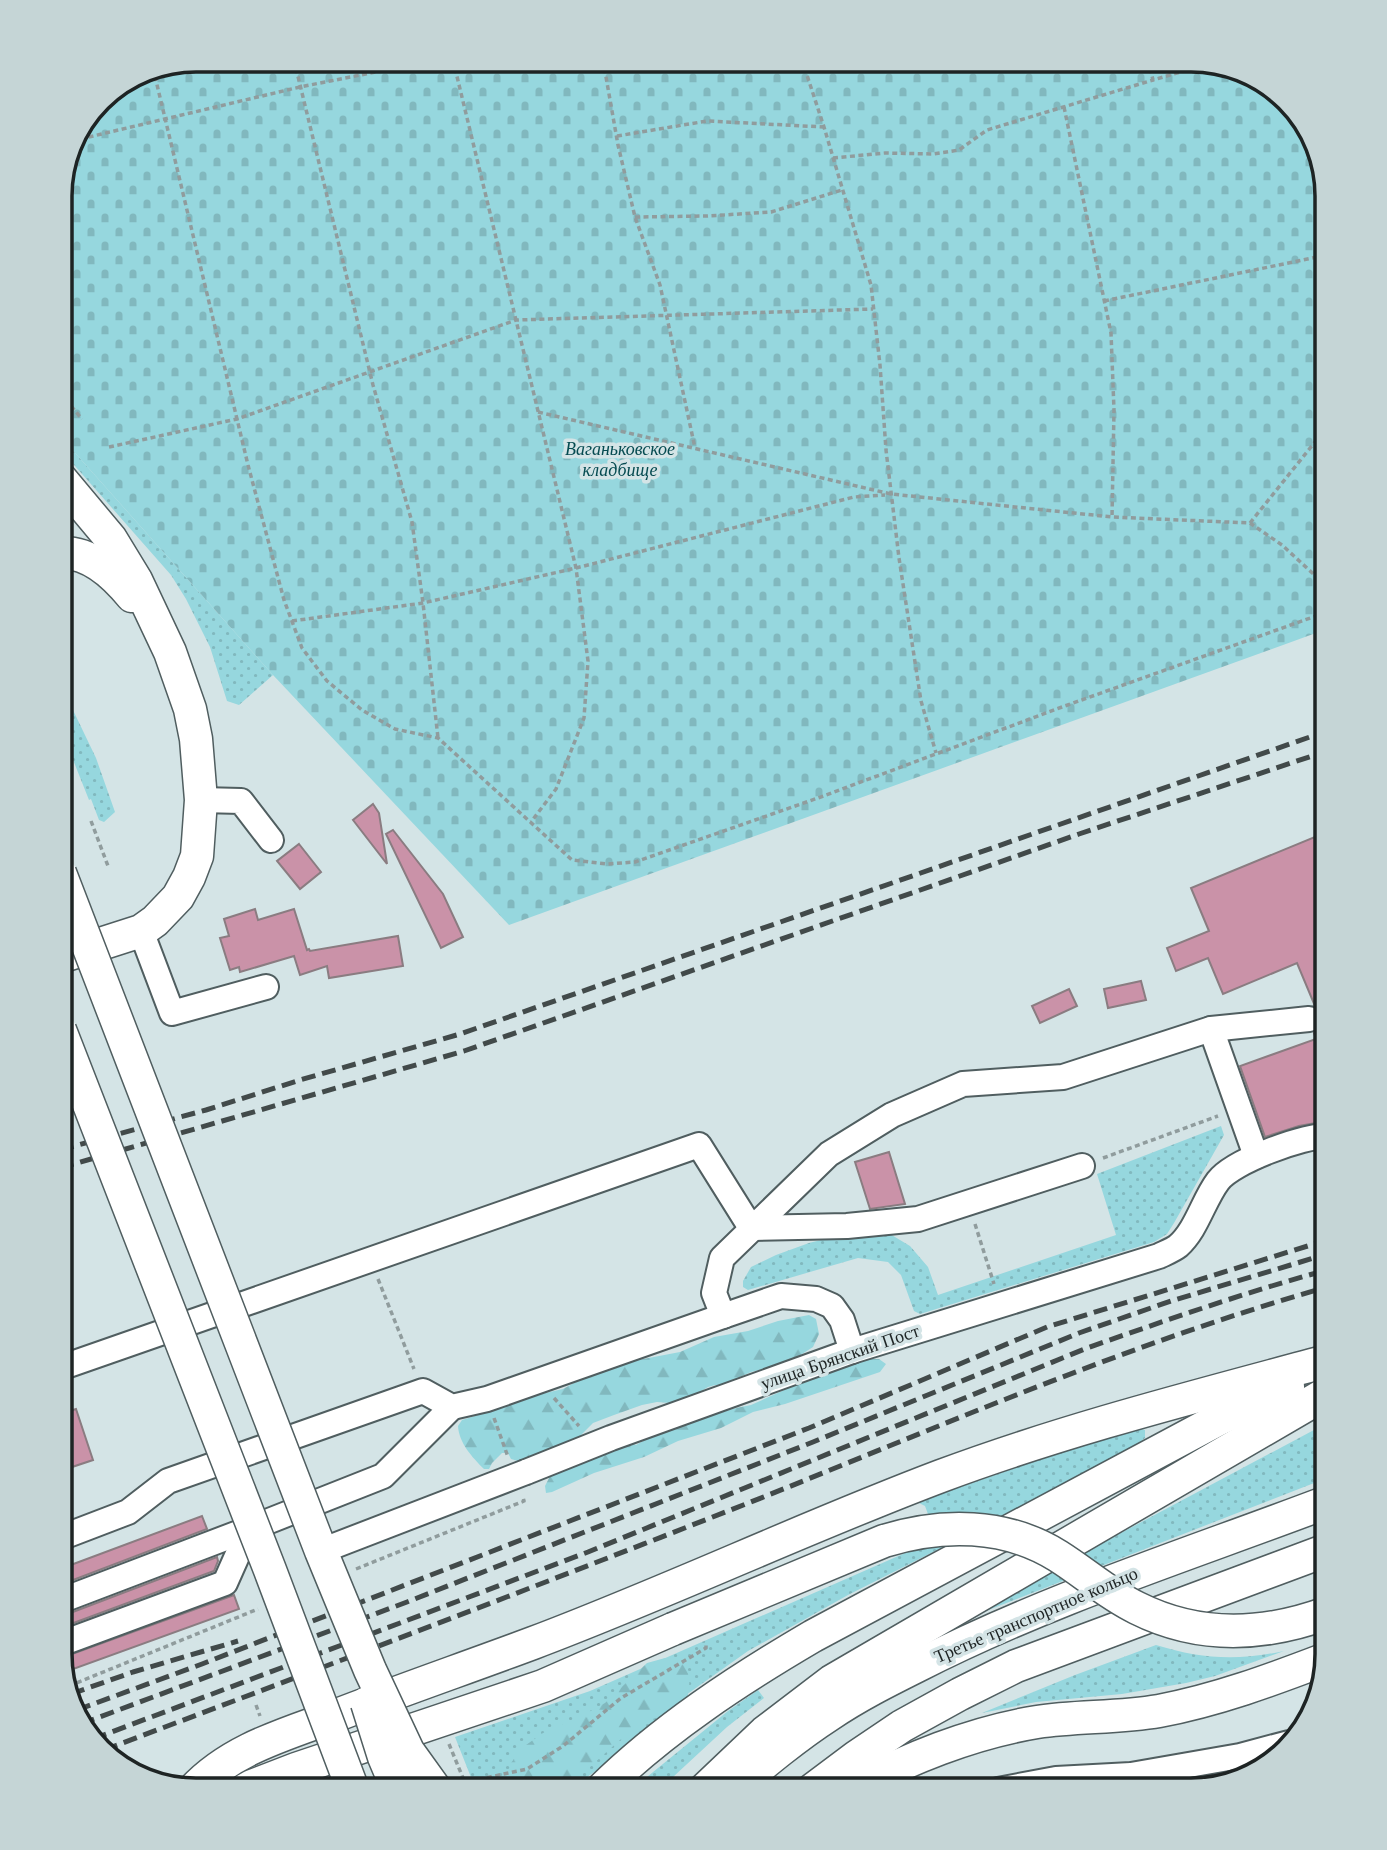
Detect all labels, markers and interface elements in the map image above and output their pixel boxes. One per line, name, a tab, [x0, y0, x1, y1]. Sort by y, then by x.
park label: Ваганьковское кладбище	[565, 438, 675, 481]
street label: улица Брянский Пост	[758, 1319, 922, 1394]
street label: Третье транспортное кольцо	[931, 1562, 1141, 1668]

